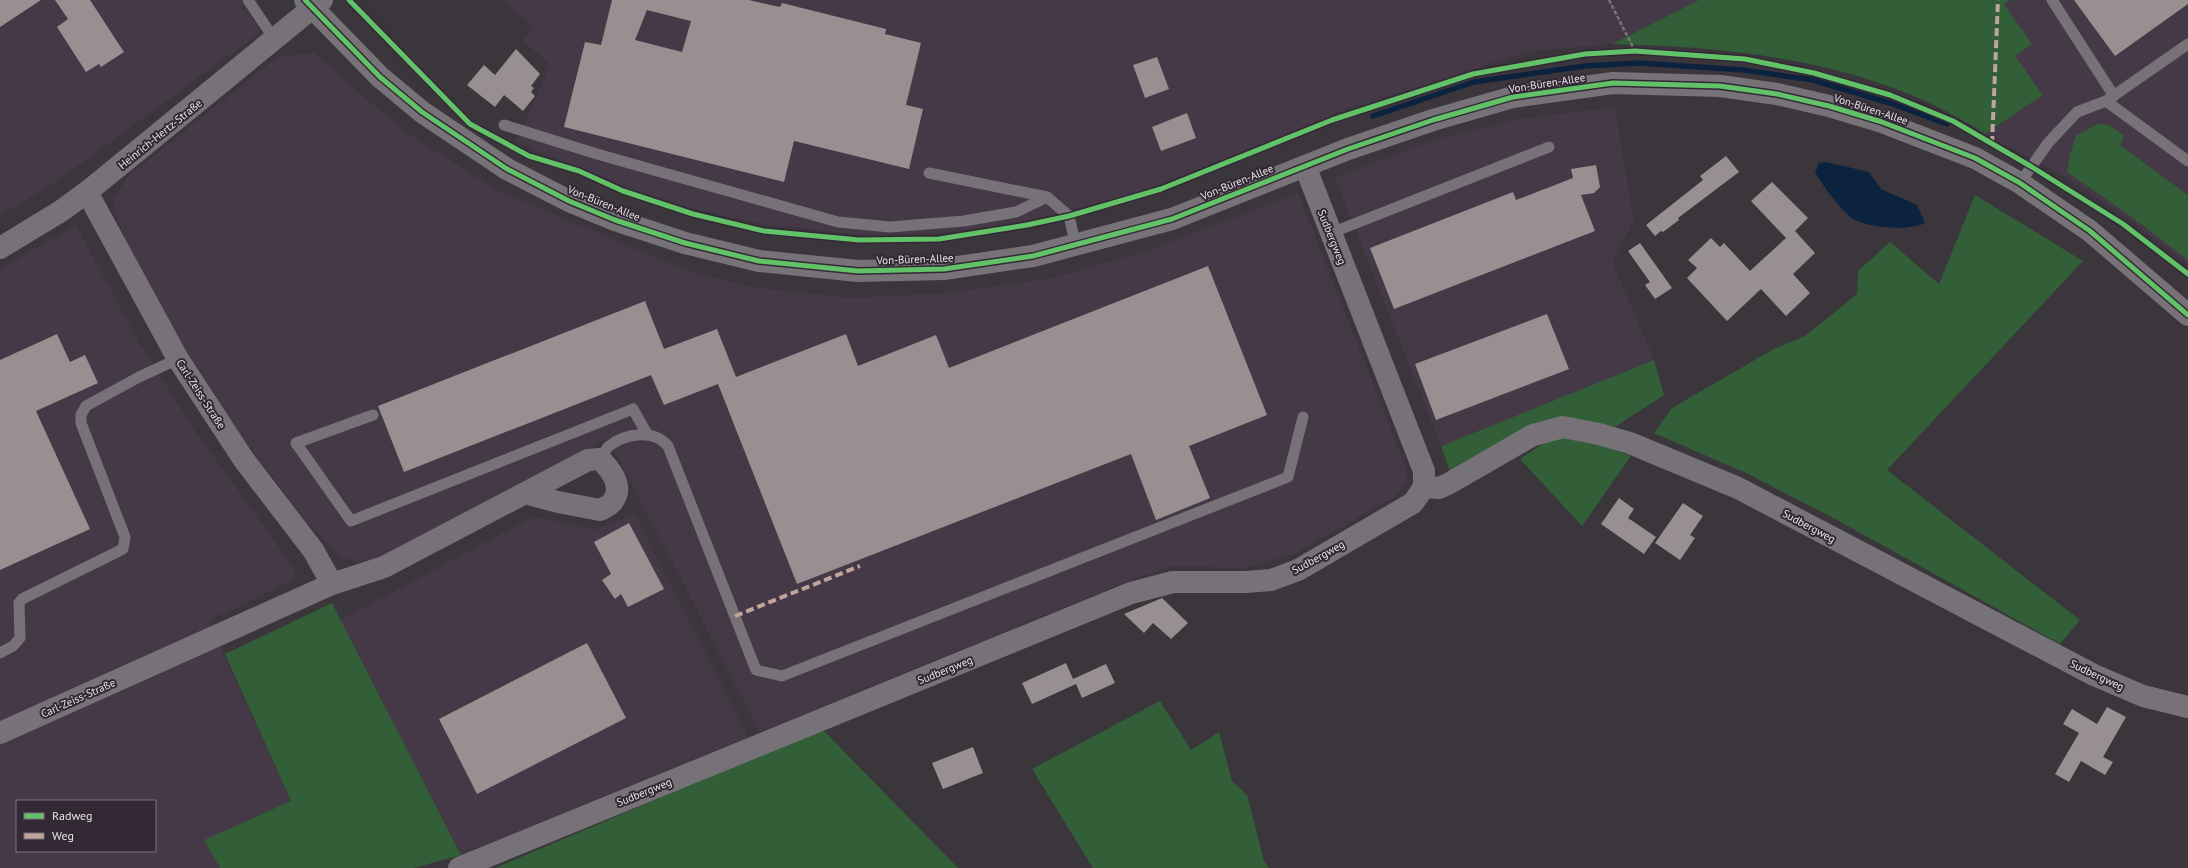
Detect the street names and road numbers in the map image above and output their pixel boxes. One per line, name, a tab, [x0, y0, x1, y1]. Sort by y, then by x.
street label: Von-Büren-Allee	[1507, 70, 1587, 96]
street label: Von-Büren-Allee	[1831, 90, 1910, 128]
street label: Heinrich-Hertz-Straße	[115, 96, 205, 172]
street label: Von-Büren-Allee	[1198, 161, 1276, 203]
street label: Von-Büren-Allee	[565, 182, 643, 224]
street label: Sudbergweg	[1315, 207, 1349, 267]
street label: Von-Büren-Allee	[875, 251, 954, 267]
street label: Carl-Zeiss-Straße	[173, 356, 229, 432]
street label: Sudbergweg	[1780, 506, 1838, 546]
street label: Sudbergweg	[1289, 537, 1347, 577]
street label: Sudbergweg	[915, 653, 975, 687]
street label: Sudbergweg	[2068, 656, 2126, 694]
street label: Carl-Zeiss-Straße	[38, 675, 118, 721]
street label: Sudbergweg	[614, 775, 674, 809]

